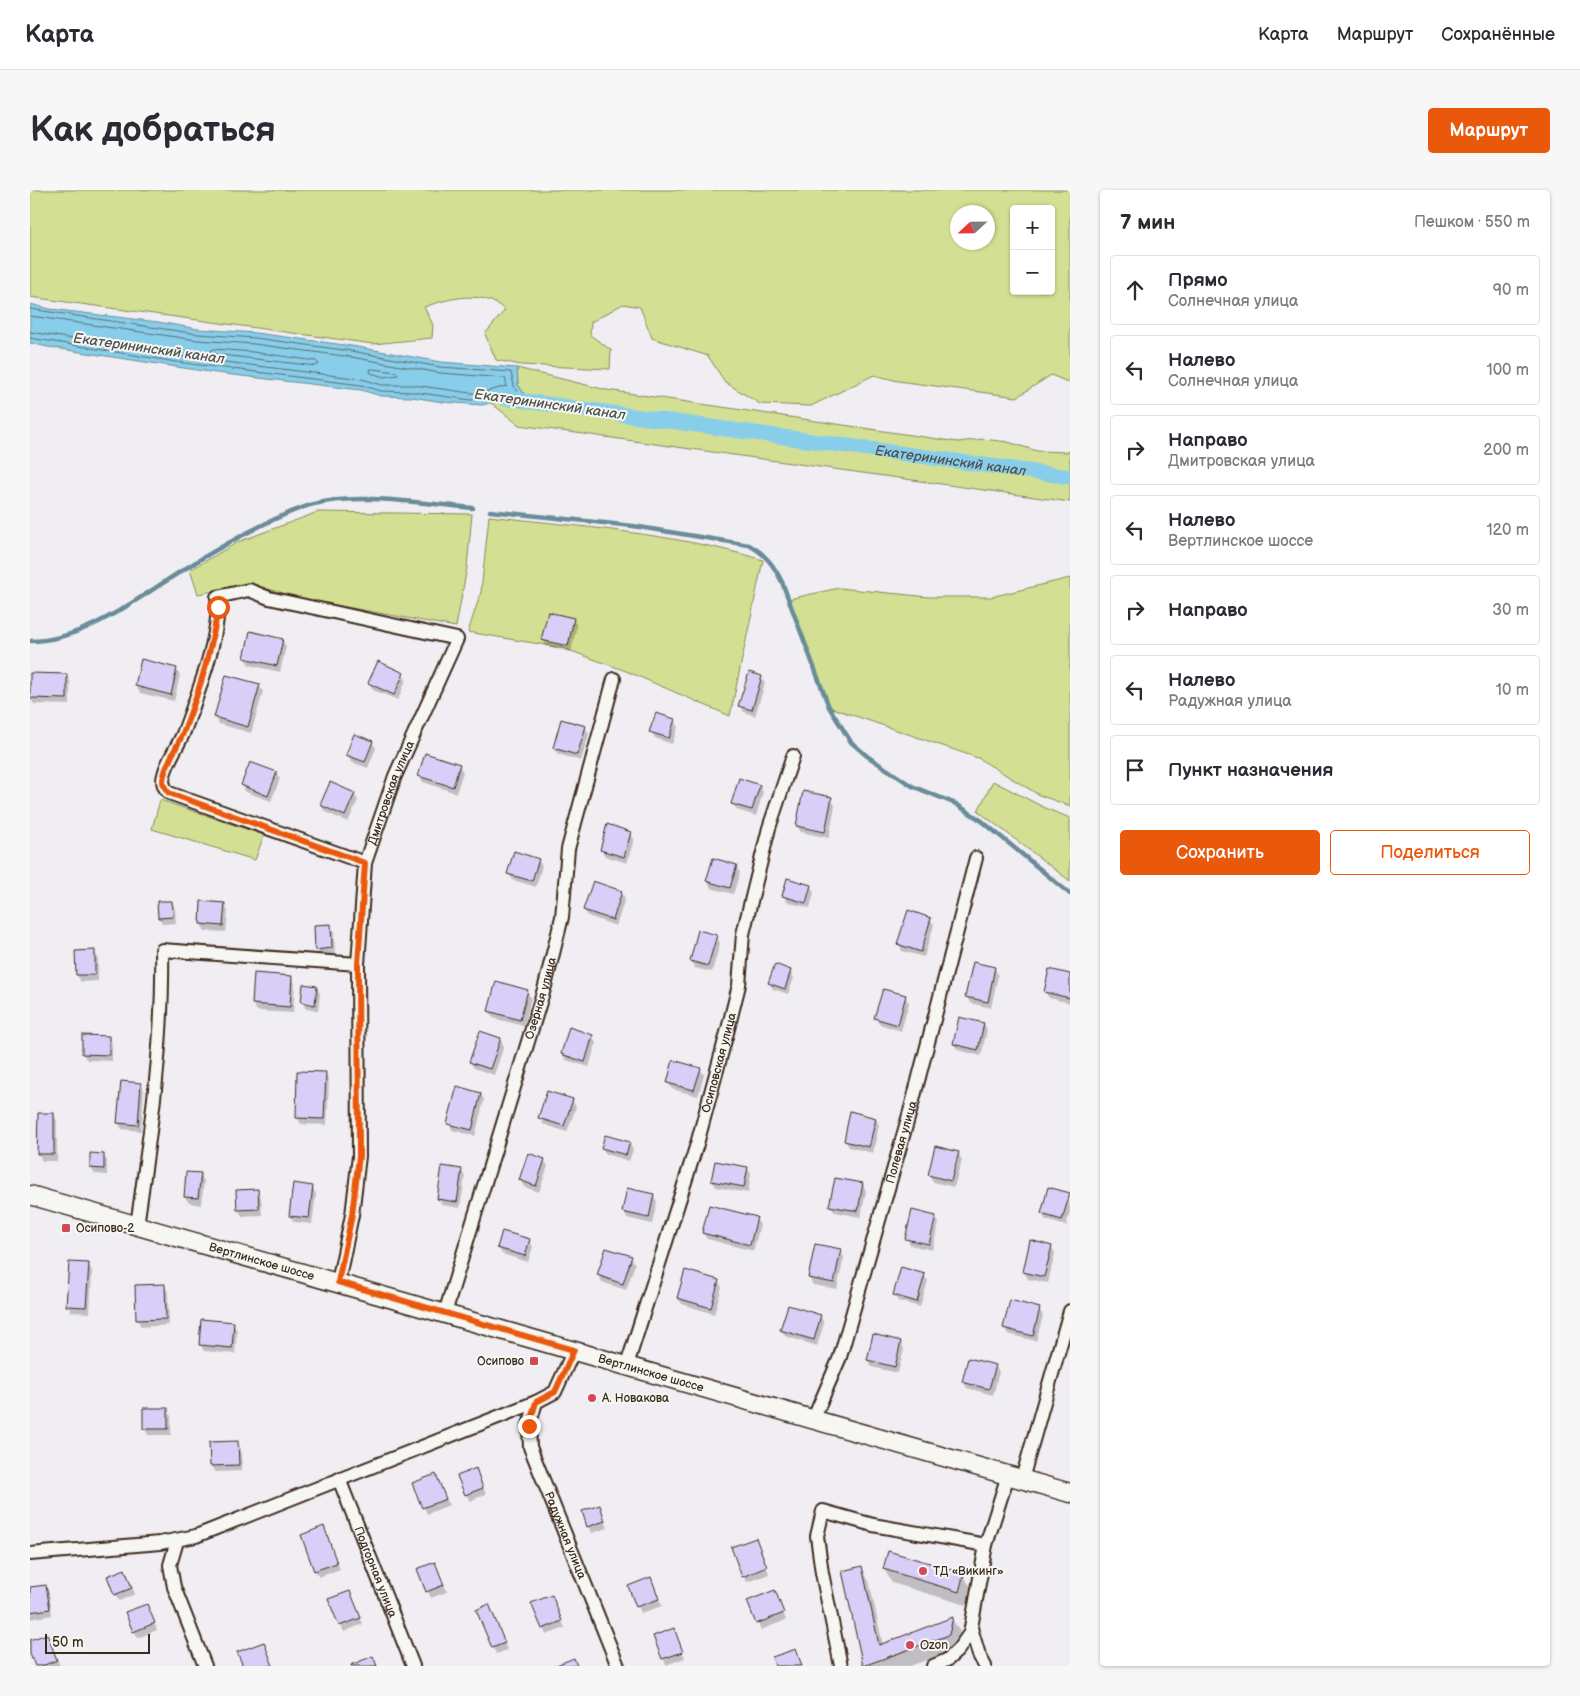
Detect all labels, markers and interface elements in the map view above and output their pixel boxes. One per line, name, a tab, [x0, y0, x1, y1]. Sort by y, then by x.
text: Карта	[25, 20, 94, 49]
text: Карта	[1258, 24, 1309, 45]
text: Маршрут	[1337, 24, 1413, 45]
text: Сохранённые	[1441, 24, 1555, 45]
button: Маршрут	[1428, 108, 1550, 153]
text: Как добраться	[30, 109, 276, 152]
north arrow	[950, 205, 995, 250]
map controls	[1010, 205, 1055, 295]
button: +	[1010, 205, 1055, 250]
text: 7 мин	[1120, 210, 1175, 235]
text: Пешком · 550 m	[1414, 213, 1530, 232]
button: −	[1010, 250, 1055, 295]
text: Прямо	[1168, 269, 1228, 292]
icon: ahead	[1121, 276, 1149, 304]
text: 90 m	[1493, 281, 1529, 300]
text: Солнечная улица	[1168, 292, 1298, 311]
water label: Екатерининский канал	[72, 329, 226, 368]
text: Налево	[1168, 349, 1235, 372]
icon: left	[1121, 356, 1149, 384]
text: 100 m	[1486, 361, 1529, 380]
text: Солнечная улица	[1168, 372, 1298, 391]
water label: Екатерининский канал	[473, 385, 627, 424]
text: Направо	[1168, 429, 1248, 452]
icon: right	[1121, 436, 1149, 464]
text: 200 m	[1483, 441, 1529, 460]
water label: Екатерининский канал	[874, 442, 1027, 480]
text: Дмитровская улица	[1168, 452, 1315, 471]
text: Налево	[1168, 509, 1235, 532]
icon: left	[1121, 516, 1149, 544]
text: 120 m	[1486, 521, 1529, 540]
text: Вертлинское шоссе	[1168, 532, 1313, 551]
route start	[207, 596, 230, 619]
icon: right	[1121, 596, 1149, 624]
text: Направо	[1168, 599, 1248, 622]
text: 30 m	[1492, 601, 1529, 620]
text: Налево	[1168, 669, 1235, 692]
icon: left	[1121, 676, 1149, 704]
text: 10 m	[1496, 681, 1529, 700]
text: Радужная улица	[1168, 692, 1292, 711]
street label: Дмитровская улица	[365, 738, 418, 847]
icon: arrive	[1121, 756, 1149, 784]
text: Пункт назначения	[1168, 759, 1333, 782]
button: Сохранить	[1120, 830, 1320, 875]
button: Поделиться	[1330, 830, 1530, 875]
street label: Озёрная улица	[522, 956, 560, 1041]
street label: Осиповская улица	[699, 1011, 740, 1115]
street label: Полевая улица	[883, 1099, 921, 1185]
place label: Осипово-2	[76, 1221, 134, 1236]
marker: Осипово-2	[60, 1222, 72, 1234]
street label: Вертлинское шоссе	[207, 1240, 316, 1284]
street label: Вертлинское шоссе	[596, 1351, 706, 1396]
place label: Осипово	[477, 1354, 524, 1369]
marker: Осипово	[528, 1355, 540, 1367]
place label: А. Новакова	[601, 1391, 669, 1406]
marker: А. Новакова	[586, 1392, 598, 1404]
route end	[518, 1415, 541, 1438]
street label: Радужная улица	[541, 1489, 589, 1581]
street label: Подгорная улица	[351, 1524, 400, 1620]
place label: ТД «Викинг»	[933, 1564, 1004, 1579]
marker: ТД «Викинг»	[917, 1565, 929, 1577]
scale bar	[45, 1631, 150, 1654]
text: 50 m	[52, 1634, 84, 1651]
place label: Ozon	[920, 1638, 948, 1653]
marker: Ozon	[904, 1639, 916, 1651]

